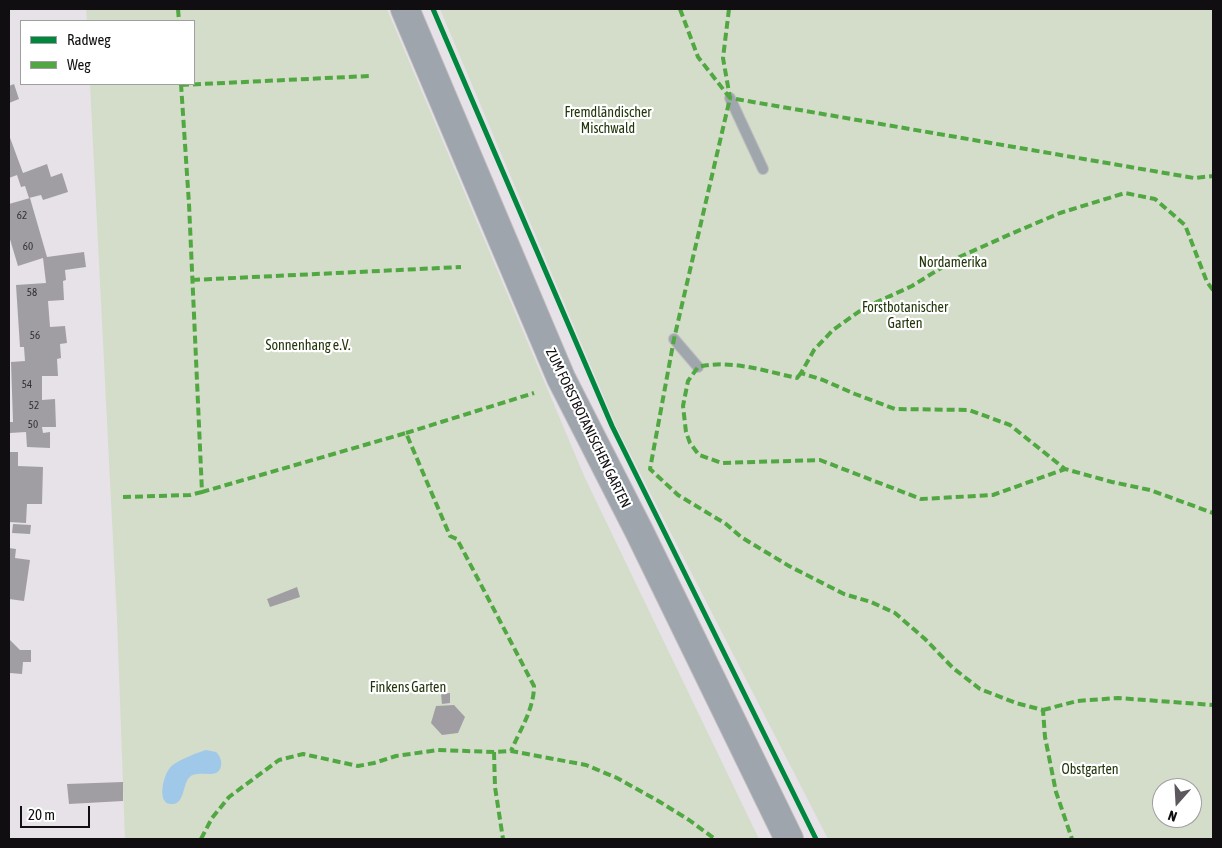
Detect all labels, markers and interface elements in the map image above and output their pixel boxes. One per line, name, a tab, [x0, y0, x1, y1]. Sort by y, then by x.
legend	[20, 20, 195, 85]
text: Radweg	[67, 31, 111, 48]
text: Weg	[67, 56, 91, 73]
park label: Fremdländischer Mischwald	[565, 105, 651, 138]
house number: 62	[17, 209, 27, 223]
house number: 60	[23, 240, 33, 254]
park label: Nordamerika	[919, 255, 987, 271]
house number: 58	[27, 286, 37, 300]
park label: Forstbotanischer Garten	[862, 300, 948, 332]
house number: 56	[30, 329, 40, 343]
park label: Sonnenhang e.V.	[266, 338, 350, 354]
street label: ZUM FORSTBOTANISCHEN GARTEN	[542, 345, 634, 511]
house number: 54	[22, 378, 32, 392]
house number: 52	[29, 399, 39, 413]
house number: 50	[28, 418, 38, 432]
park label: Finkens Garten	[370, 680, 446, 696]
park label: Obstgarten	[1061, 762, 1119, 778]
north arrow	[1152, 778, 1202, 828]
scale bar	[22, 796, 92, 828]
text: 20 m	[28, 806, 55, 823]
text: N	[1166, 807, 1179, 825]

